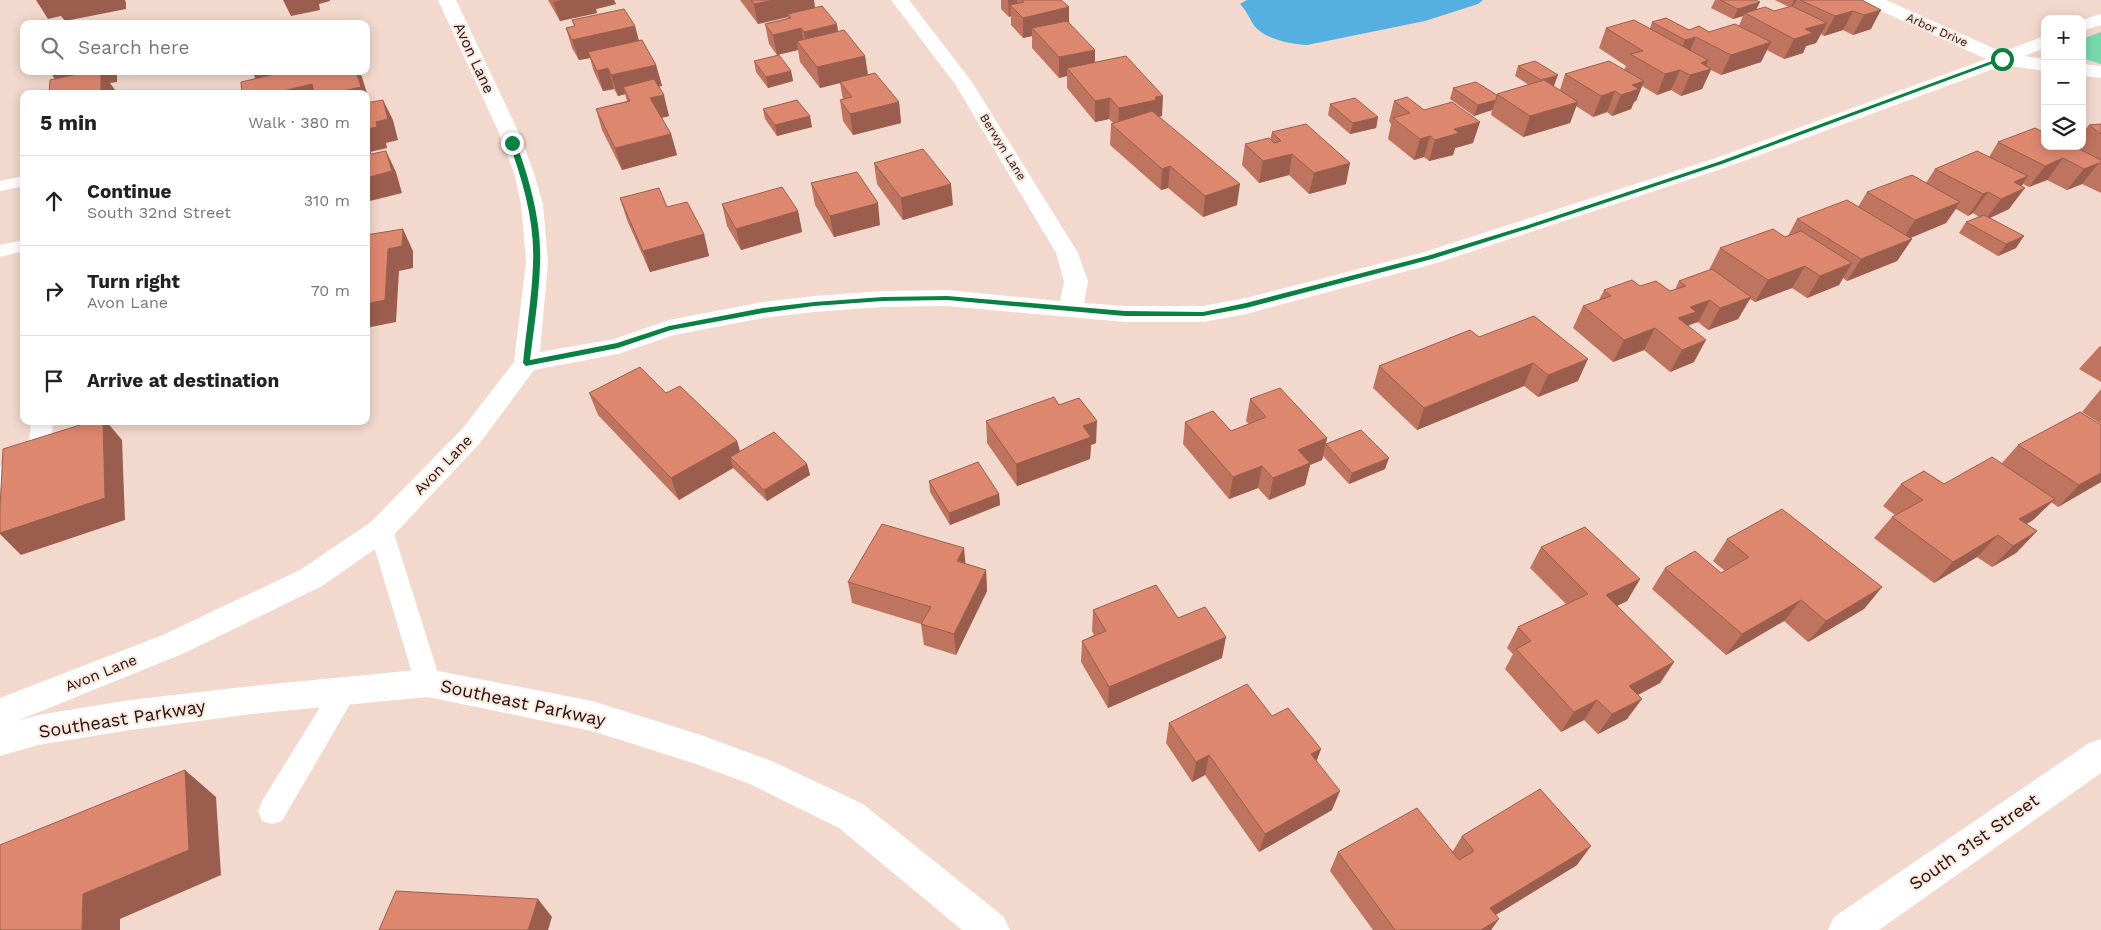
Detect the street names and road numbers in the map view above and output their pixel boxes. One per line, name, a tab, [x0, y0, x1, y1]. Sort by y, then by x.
street label: Arbor Drive	[1904, 10, 1970, 50]
street label: Avon Lane	[450, 20, 498, 96]
street label: Berwyn Lane	[977, 111, 1029, 183]
street label: Avon Lane	[410, 431, 476, 499]
street label: Avon Lane	[62, 650, 140, 696]
street label: Southeast Parkway	[439, 675, 608, 730]
street label: Southeast Parkway	[37, 695, 207, 742]
street label: South 31st Street	[1905, 789, 2043, 894]

